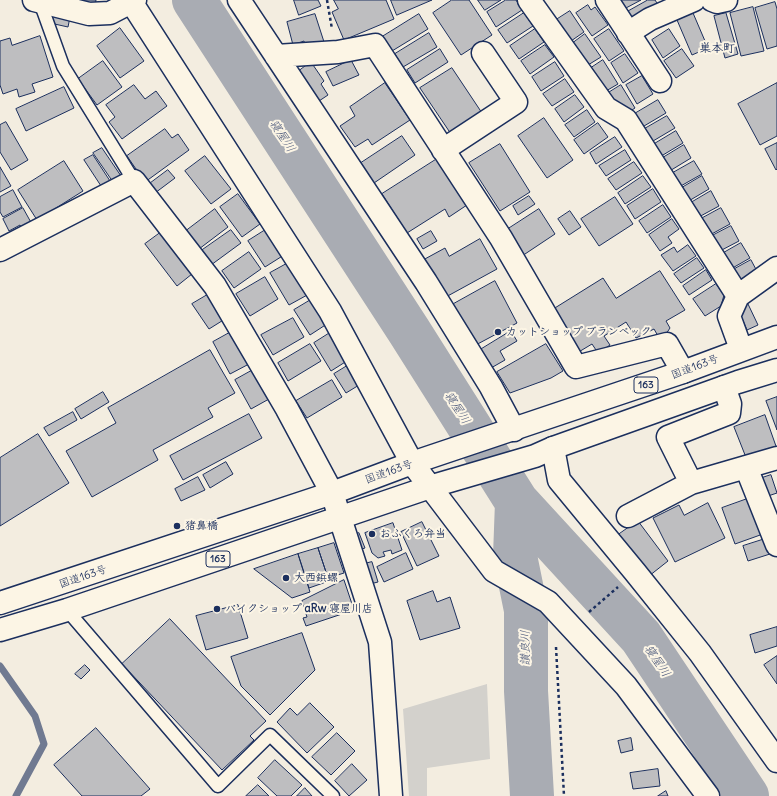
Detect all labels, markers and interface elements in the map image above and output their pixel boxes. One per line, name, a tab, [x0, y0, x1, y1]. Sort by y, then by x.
district label: 巣本町	[699, 42, 735, 56]
water label: 寝屋川	[266, 117, 298, 155]
place label: カットショップ ブランベック	[506, 325, 652, 339]
marker: カットショップ ブランベック	[493, 327, 503, 337]
street label: 国道163号	[669, 352, 721, 382]
road number: 163	[634, 377, 658, 393]
water label: 寝屋川	[441, 389, 473, 427]
street label: 国道163号	[363, 457, 415, 487]
place label: 猪鼻橋	[185, 519, 218, 533]
marker: 猪鼻橋	[172, 521, 182, 531]
place label: おふくろ弁当	[380, 527, 446, 541]
marker: おふくろ弁当	[367, 529, 377, 539]
road number: 163	[206, 551, 230, 567]
street label: 国道163号	[57, 563, 109, 591]
place label: 大西鋲螺	[294, 571, 338, 585]
marker: 大西鋲螺	[281, 573, 291, 583]
place label: バイクショップ aRw 寝屋川店	[225, 602, 373, 616]
marker: バイクショップ aRw 寝屋川店	[212, 604, 222, 614]
water label: 讃良川	[519, 630, 533, 666]
water label: 寝屋川	[641, 642, 673, 680]

